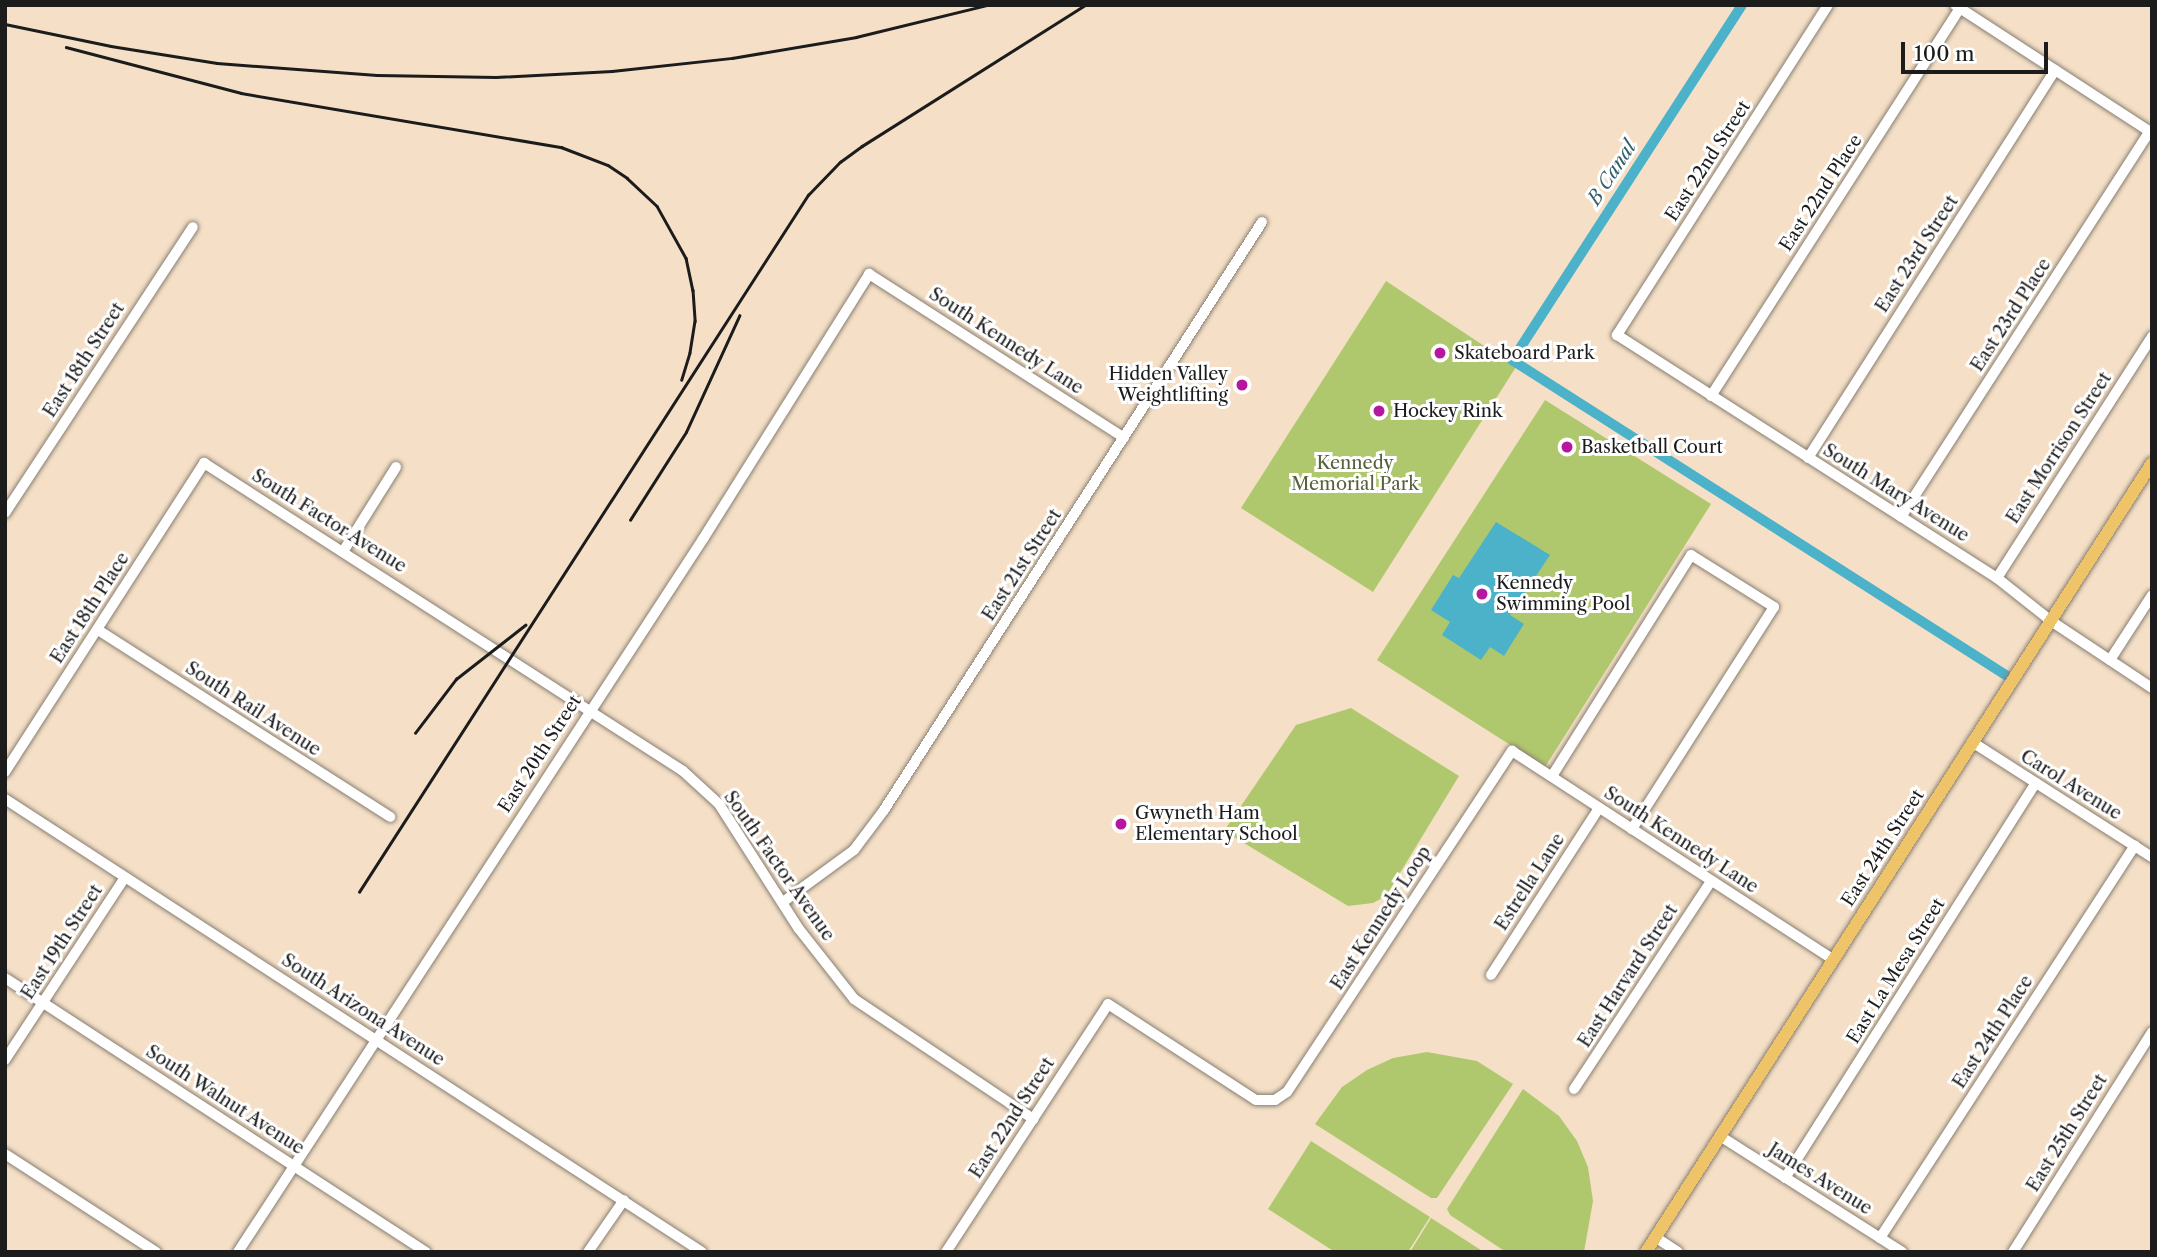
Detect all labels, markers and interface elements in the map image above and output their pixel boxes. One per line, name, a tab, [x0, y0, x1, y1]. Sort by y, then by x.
scale bar	[1905, 28, 2052, 72]
text: 100 m	[1914, 41, 1975, 66]
street label: East 22nd Street	[1661, 97, 1755, 225]
street label: East 22nd Place	[1775, 131, 1867, 255]
water label: B Canal	[1583, 137, 1641, 209]
street label: East 23rd Street	[1871, 191, 1963, 317]
street label: East 23rd Place	[1966, 254, 2056, 376]
street label: South Kennedy Lane	[925, 283, 1087, 399]
street label: East 18th Street	[39, 299, 129, 421]
place label: Skateboard Park	[1454, 342, 1594, 364]
marker: Skateboard Park	[1432, 345, 1448, 361]
place label: Hidden Valley Weightlifting	[1108, 364, 1228, 406]
street label: East Morrison Street	[2002, 368, 2116, 528]
marker: Hidden Valley Weightlifting	[1234, 377, 1250, 393]
place label: Hockey Rink	[1393, 400, 1503, 422]
marker: Hockey Rink	[1371, 403, 1387, 419]
place label: Basketball Court	[1581, 436, 1723, 458]
marker: Basketball Court	[1559, 439, 1575, 455]
street label: South Mary Avenue	[1819, 439, 1973, 547]
park label: Kennedy Memorial Park	[1291, 453, 1419, 496]
street label: South Factor Avenue	[247, 464, 411, 578]
street label: East 21st Street	[978, 505, 1066, 625]
street label: East 18th Place	[46, 549, 134, 667]
place label: Kennedy Swimming Pool	[1496, 573, 1630, 616]
marker: Kennedy Swimming Pool	[1474, 586, 1490, 602]
street label: South Rail Avenue	[181, 657, 325, 761]
street label: East 20th Street	[494, 691, 586, 817]
street label: Carol Avenue	[2016, 745, 2126, 825]
street label: South Kennedy Lane	[1600, 782, 1762, 898]
street label: South Factor Avenue	[719, 786, 839, 946]
street label: East 24th Street	[1837, 786, 1929, 910]
place label: Gwyneth Ham Elementary School	[1135, 803, 1298, 846]
marker: Gwyneth Ham Elementary School	[1113, 816, 1129, 832]
street label: Estrella Lane	[1491, 829, 1569, 935]
street label: East Kennedy Loop	[1326, 842, 1436, 994]
street label: East 19th Street	[17, 881, 107, 1003]
street label: East La Mesa Street	[1842, 894, 1950, 1048]
street label: East Harvard Street	[1574, 901, 1682, 1051]
street label: South Arizona Avenue	[277, 949, 449, 1071]
street label: East 24th Place	[1948, 972, 2038, 1092]
street label: South Walnut Avenue	[141, 1040, 309, 1160]
street label: East 22nd Street	[965, 1054, 1059, 1182]
street label: East 25th Street	[2022, 1070, 2112, 1196]
street label: James Avenue	[1764, 1138, 1876, 1220]

